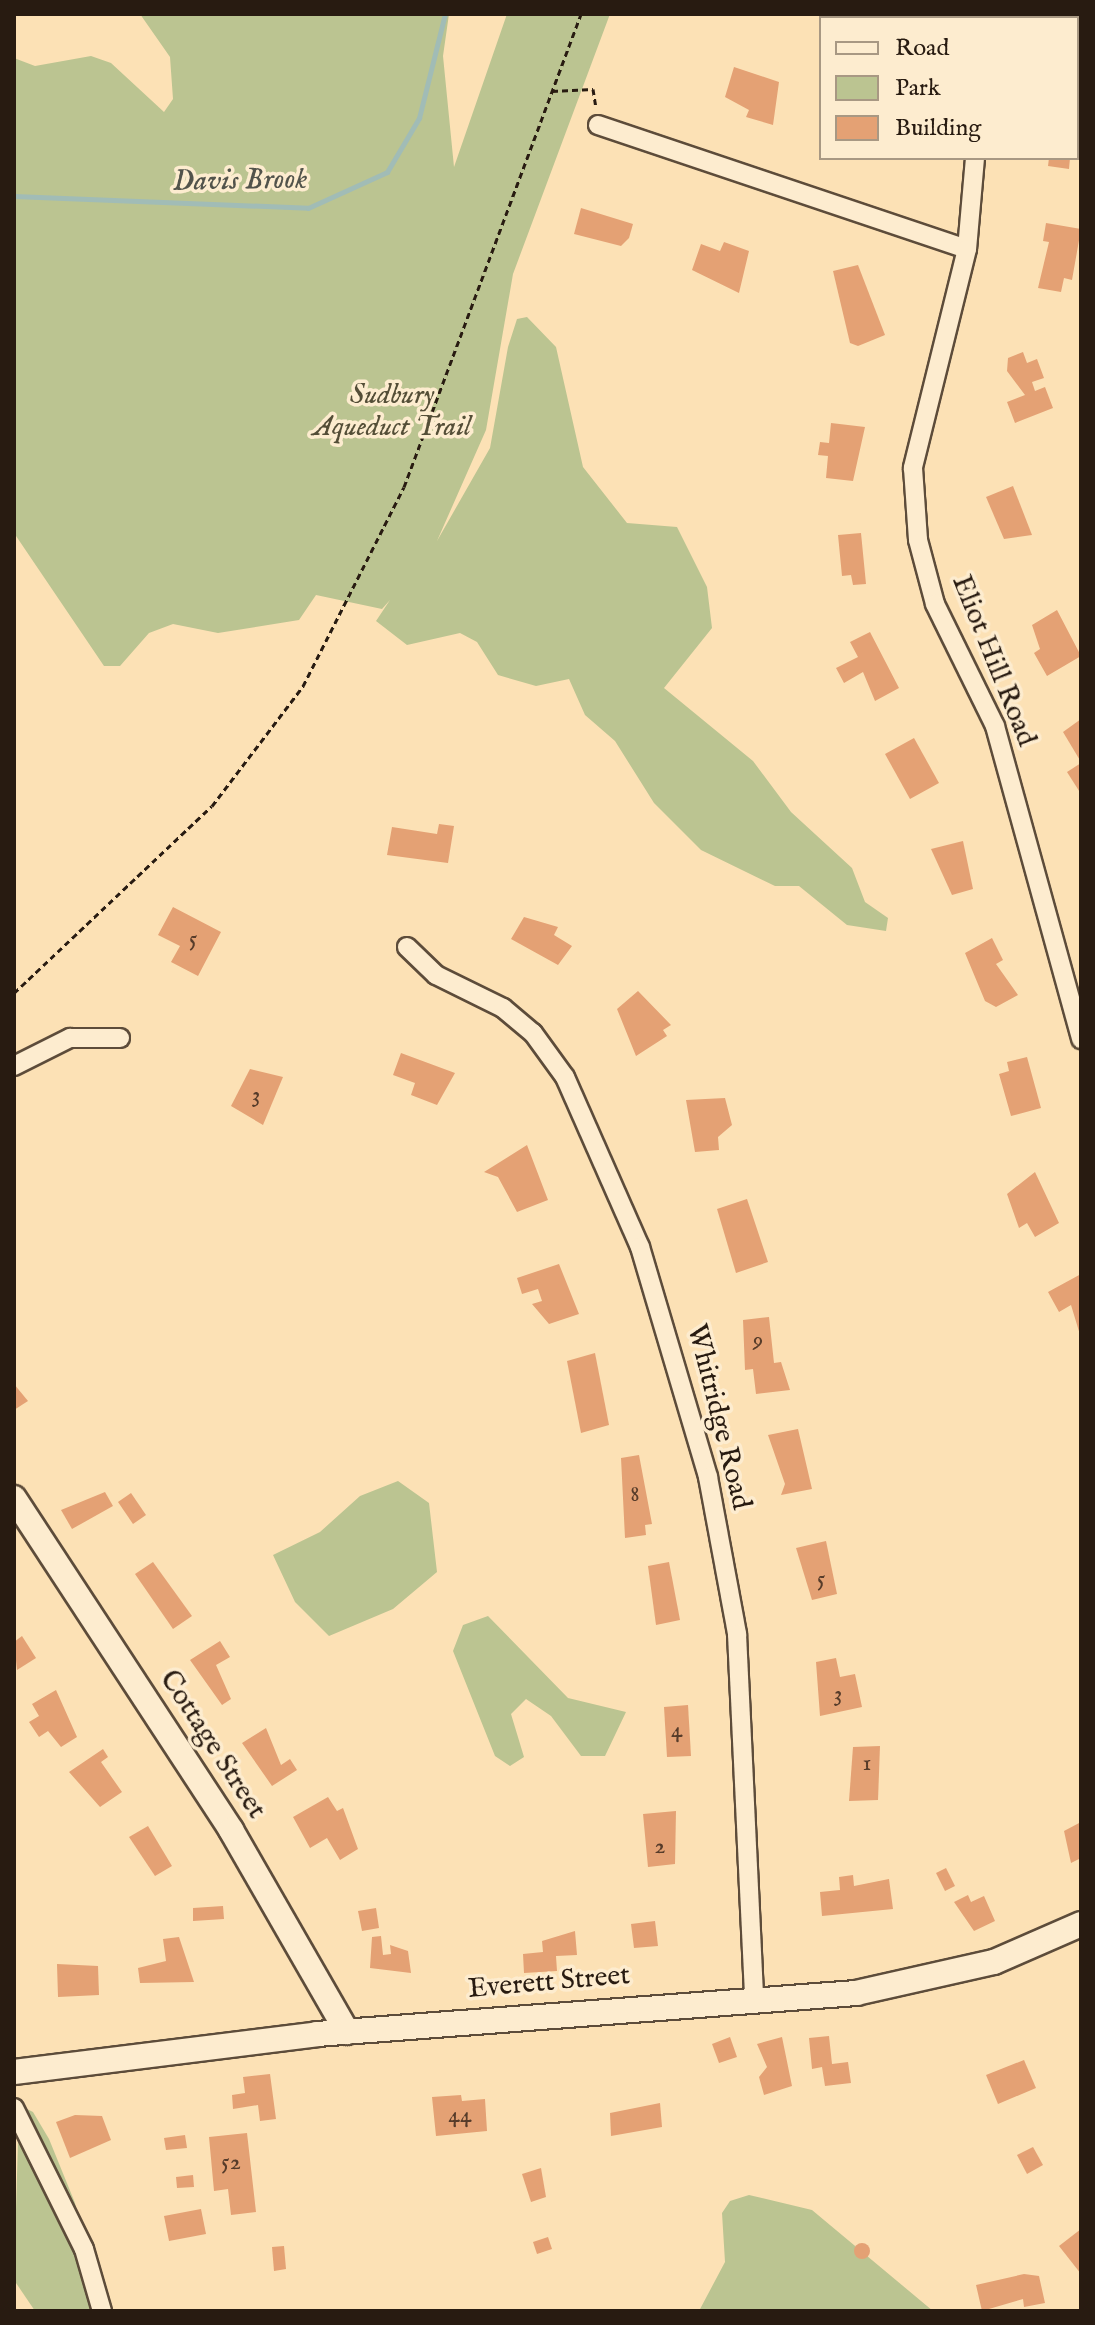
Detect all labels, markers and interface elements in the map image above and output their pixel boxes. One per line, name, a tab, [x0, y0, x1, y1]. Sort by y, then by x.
legend	[819, 16, 1079, 160]
text: Road	[895, 33, 949, 64]
text: Park	[895, 73, 941, 104]
text: Building	[895, 113, 981, 144]
water label: Davis Brook	[172, 162, 308, 200]
park label: Sudbury Aqueduct Trail	[313, 379, 471, 445]
street label: Eliot Hill Road	[943, 571, 1043, 751]
house number: 5	[189, 926, 197, 954]
house number: 3	[252, 1082, 260, 1110]
street label: Whitridge Road	[679, 1321, 757, 1513]
house number: 9	[753, 1327, 763, 1355]
house number: 8	[630, 1481, 640, 1509]
house number: 5	[817, 1566, 825, 1594]
street label: Cottage Street	[152, 1665, 272, 1825]
house number: 3	[834, 1681, 842, 1709]
house number: 4	[671, 1717, 683, 1745]
house number: 1	[863, 1750, 871, 1778]
house number: 2	[654, 1833, 666, 1861]
street label: Everett Street	[467, 1959, 631, 2007]
house number: 44	[448, 2102, 472, 2130]
house number: 52	[221, 2149, 241, 2177]

